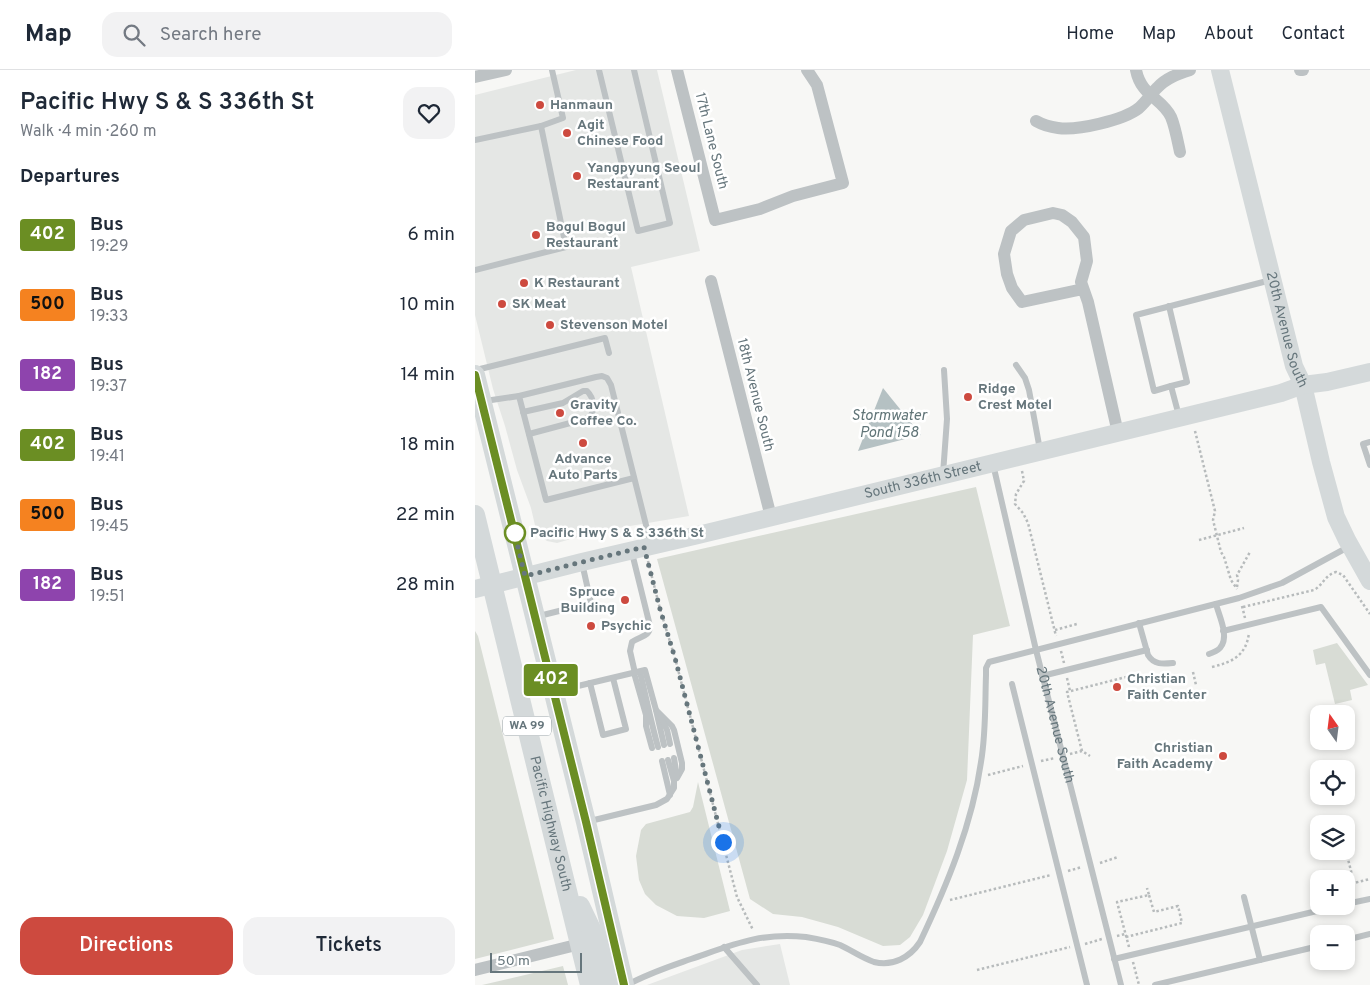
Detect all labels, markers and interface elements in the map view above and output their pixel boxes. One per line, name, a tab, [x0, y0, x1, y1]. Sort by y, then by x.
search box	[102, 12, 452, 57]
text: Map	[25, 20, 72, 50]
icon: search	[120, 21, 148, 49]
text: Search here	[160, 23, 261, 47]
text: Home	[1066, 23, 1114, 46]
text: Map	[1142, 23, 1176, 46]
text: About	[1204, 23, 1253, 46]
text: Contact	[1281, 23, 1345, 46]
button: heart	[403, 87, 455, 139]
text: Pacific Hwy S & S 336th St	[20, 88, 314, 118]
street label: 17th Lane South	[691, 91, 731, 191]
place label: Hanmaun	[550, 97, 613, 114]
marker: Hanmaun	[534, 99, 546, 111]
place label: Agit Chinese Food	[577, 117, 663, 150]
text: Walk · 4 min · 260 m	[20, 122, 156, 142]
marker: Agit Chinese Food	[561, 127, 573, 139]
place label: Yangpyung Seoul Restaurant	[587, 160, 701, 193]
text: Departures	[20, 165, 120, 189]
marker: Yangpyung Seoul Restaurant	[571, 170, 583, 182]
text: Bus	[90, 213, 124, 237]
place label: Bogul Bogul Restaurant	[546, 219, 626, 252]
text: 402	[30, 223, 65, 246]
text: 6 min	[408, 223, 455, 247]
marker: Bogul Bogul Restaurant	[530, 229, 542, 241]
text: 19:29	[90, 237, 128, 257]
street label: 20th Avenue South	[1262, 270, 1312, 390]
place label: K Restaurant	[534, 275, 620, 292]
marker: K Restaurant	[518, 277, 530, 289]
text: Bus	[90, 283, 124, 307]
text: 500	[30, 293, 65, 316]
text: 10 min	[400, 293, 455, 317]
place label: SK Meat	[512, 296, 566, 313]
marker: SK Meat	[496, 298, 508, 310]
text: 19:33	[90, 307, 128, 327]
place label: Stevenson Motel	[560, 317, 668, 334]
marker: Stevenson Motel	[544, 319, 556, 331]
street label: 18th Avenue South	[733, 337, 777, 453]
text: Bus	[90, 353, 124, 377]
text: 182	[33, 363, 62, 386]
text: 14 min	[400, 363, 455, 387]
text: 19:37	[90, 377, 127, 397]
place label: Ridge Crest Motel	[978, 381, 1052, 414]
marker: Ridge Crest Motel	[962, 391, 974, 403]
place label: Gravity Coffee Co.	[570, 397, 637, 430]
marker: Gravity Coffee Co.	[554, 407, 566, 419]
water label: Stormwater Pond 158	[851, 407, 928, 443]
text: Bus	[90, 423, 124, 447]
text: 402	[30, 433, 65, 456]
text: 18 min	[400, 433, 455, 457]
marker: Advance Auto Parts	[577, 437, 589, 449]
text: 19:41	[90, 447, 125, 467]
place label: Advance Auto Parts	[548, 451, 618, 484]
street label: South 336th Street	[863, 458, 983, 503]
text: Bus	[90, 493, 124, 517]
text: 500	[30, 503, 65, 526]
text: 22 min	[396, 503, 455, 527]
text: 19:45	[90, 517, 129, 537]
marker: Pacific Hwy S & S 336th St	[504, 522, 526, 544]
place label: Pacific Hwy S & S 336th St	[530, 525, 704, 542]
text: Bus	[90, 563, 124, 587]
text: 182	[33, 573, 62, 596]
text: 28 min	[396, 573, 455, 597]
place label: Spruce Building	[561, 584, 615, 617]
text: 19:51	[90, 587, 125, 607]
marker: Spruce Building	[619, 594, 631, 606]
place label: Psychic	[601, 618, 652, 635]
marker: Psychic	[585, 620, 597, 632]
line badge: 402	[522, 664, 580, 696]
street label: 20th Avenue South	[1032, 664, 1078, 785]
text: 402	[534, 668, 568, 691]
place label: Christian Faith Center	[1127, 671, 1207, 704]
marker: Christian Faith Center	[1111, 681, 1123, 693]
north arrow	[1310, 705, 1355, 750]
map controls	[1310, 705, 1355, 970]
road number: WA 99	[503, 716, 551, 736]
place label: Christian Faith Academy	[1117, 740, 1213, 773]
marker: Christian Faith Academy	[1217, 750, 1229, 762]
street label: Pacific Highway South	[526, 754, 575, 893]
button: locate	[1310, 760, 1355, 805]
button: layers	[1310, 815, 1355, 860]
your location	[711, 830, 736, 855]
button: +	[1310, 870, 1355, 915]
button: Directions	[20, 917, 233, 975]
button: Tickets	[243, 917, 455, 975]
button: −	[1310, 925, 1355, 970]
scale bar	[490, 950, 583, 973]
text: 50 m	[497, 953, 530, 970]

